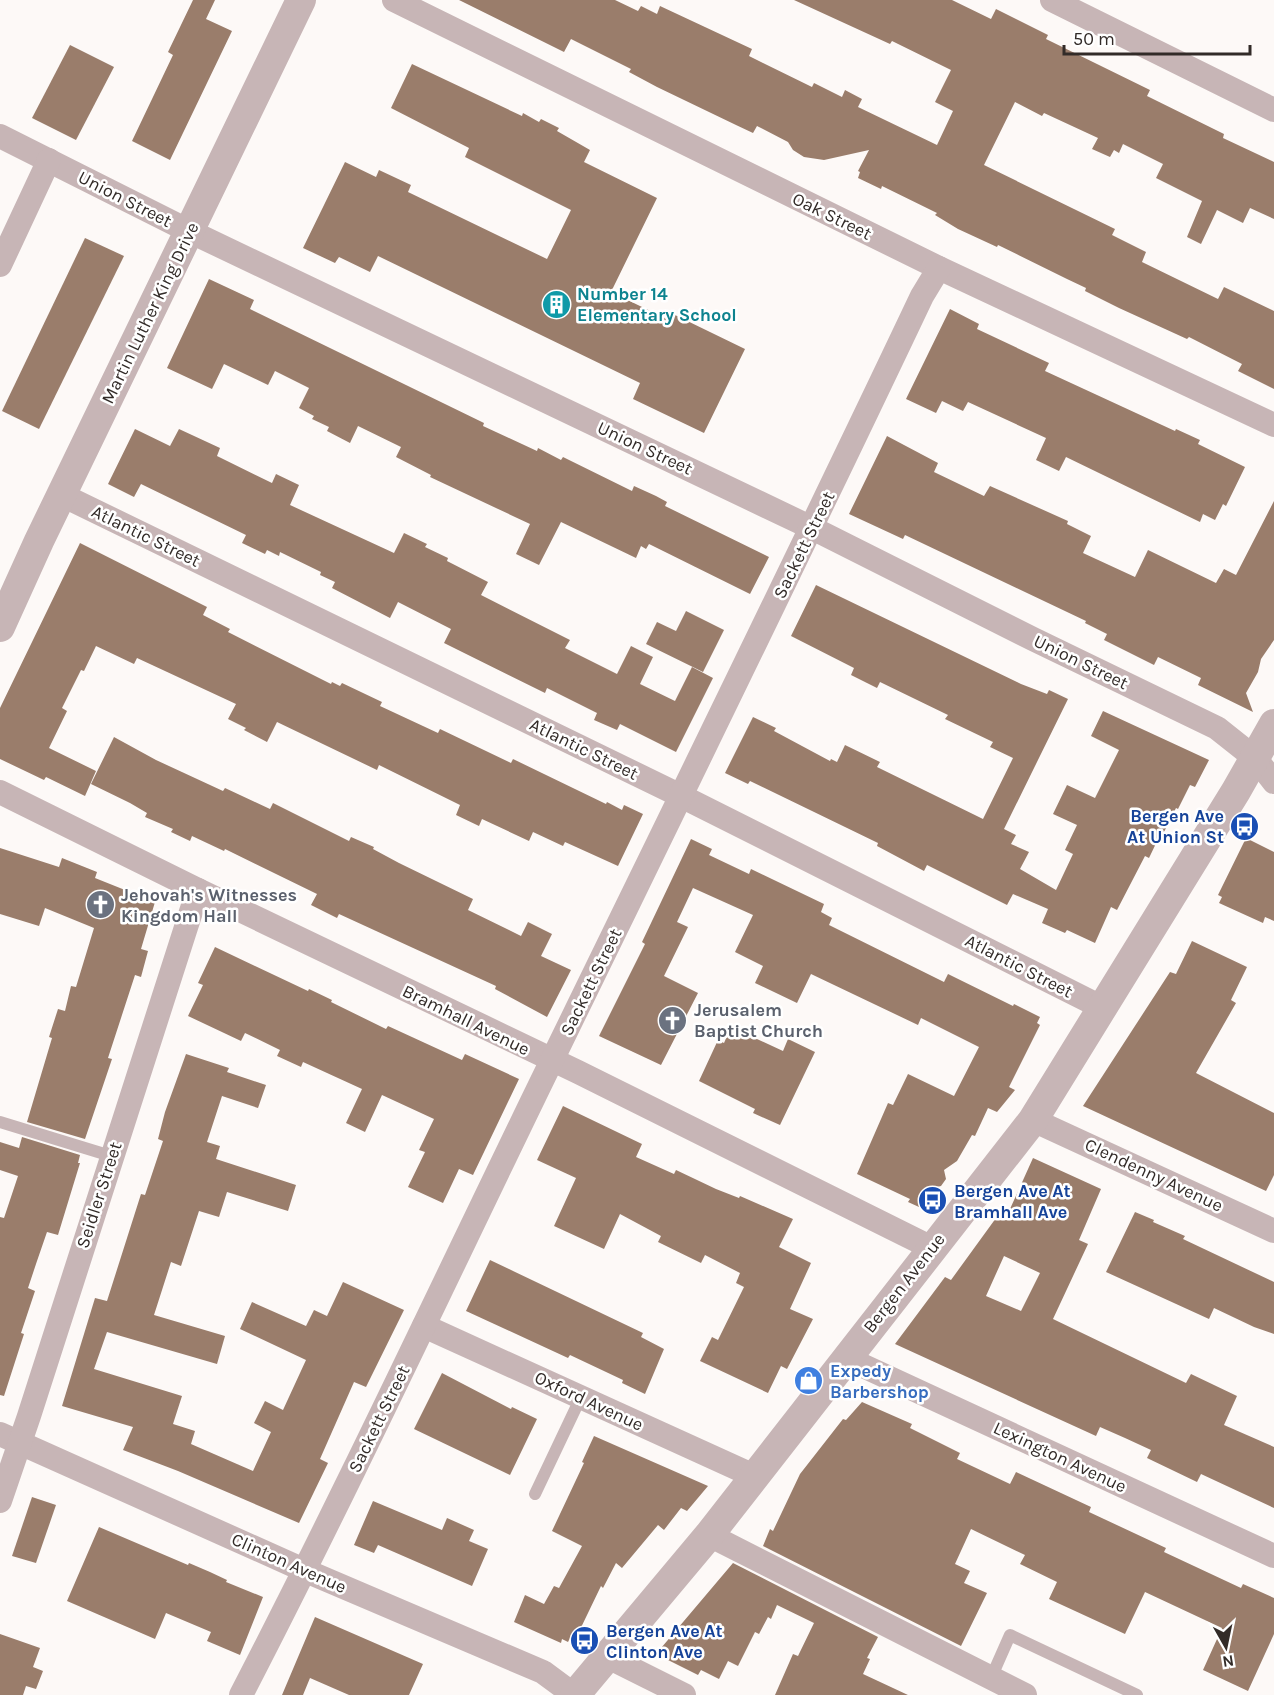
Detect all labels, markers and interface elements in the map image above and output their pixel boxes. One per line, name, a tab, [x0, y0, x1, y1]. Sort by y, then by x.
scale bar	[1064, 18, 1250, 56]
text: 50 m	[1073, 28, 1115, 50]
street label: Union Street	[74, 166, 176, 232]
street label: Oak Street	[789, 187, 875, 245]
street label: Martin Luther King Drive	[96, 219, 204, 407]
place label: Number 14 Elementary School	[577, 283, 737, 326]
building icon: Number 14 Elementary School	[540, 288, 572, 320]
street label: Union Street	[594, 416, 696, 480]
street label: Sackett Street	[769, 488, 840, 602]
street label: Atlantic Street	[88, 500, 204, 572]
street label: Union Street	[1030, 630, 1132, 694]
street label: Atlantic Street	[526, 713, 642, 785]
place label: Bergen Ave At Union St	[1127, 805, 1224, 848]
bus stop icon: Bergen Ave At Union St	[1229, 810, 1261, 842]
place label: Jehovah's Witnesses Kingdom Hall	[121, 884, 297, 927]
church icon: Jehovah's Witnesses Kingdom Hall	[84, 889, 116, 921]
street label: Sackett Street	[556, 925, 627, 1039]
street label: Atlantic Street	[961, 929, 1077, 1003]
street label: Bramhall Avenue	[399, 980, 533, 1060]
place label: Jerusalem Baptist Church	[694, 999, 823, 1042]
church icon: Jerusalem Baptist Church	[657, 1004, 689, 1036]
street label: Clendenny Avenue	[1082, 1133, 1226, 1217]
street label: Seidler Street	[71, 1139, 127, 1251]
place label: Bergen Ave At Bramhall Ave	[954, 1180, 1071, 1223]
bus stop icon: Bergen Ave At Bramhall Ave	[917, 1185, 949, 1217]
street label: Bergen Avenue	[858, 1229, 950, 1337]
place label: Expedy Barbershop	[830, 1360, 929, 1403]
street label: Sackett Street	[344, 1362, 415, 1476]
shop icon: Expedy Barbershop	[793, 1365, 825, 1397]
street label: Oxford Avenue	[531, 1366, 647, 1436]
street label: Lexington Avenue	[990, 1417, 1130, 1497]
street label: Clinton Avenue	[228, 1528, 350, 1598]
north arrow	[1196, 1617, 1256, 1677]
place label: Bergen Ave At Clinton Ave	[606, 1620, 723, 1663]
bus stop icon: Bergen Ave At Clinton Ave	[569, 1625, 601, 1657]
text: N	[1221, 1651, 1235, 1672]

